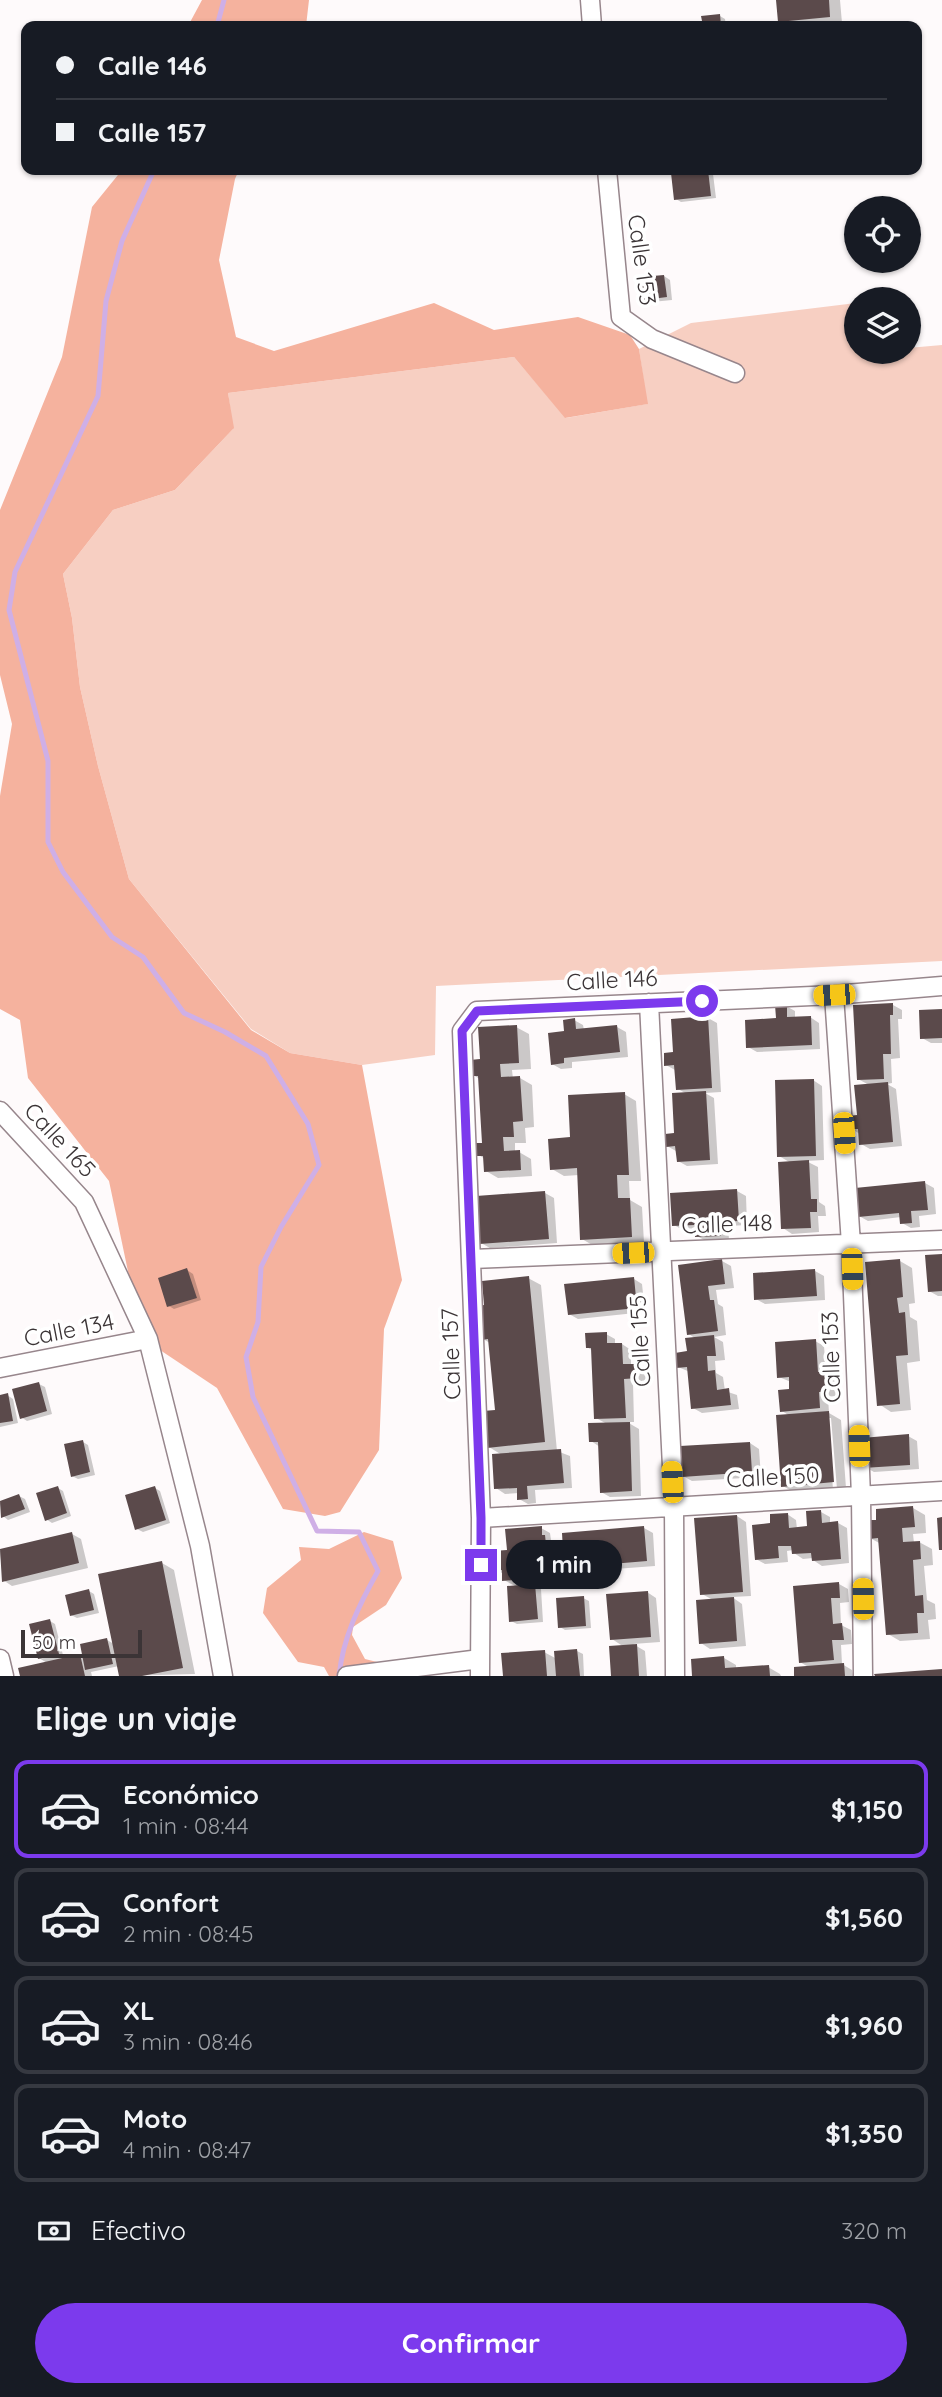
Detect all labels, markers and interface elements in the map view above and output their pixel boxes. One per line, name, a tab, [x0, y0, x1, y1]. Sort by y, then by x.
text: Calle 146	[98, 49, 207, 82]
text: Calle 157	[98, 116, 206, 149]
map controls	[844, 196, 921, 364]
button: locate	[844, 196, 921, 273]
street label: Calle 153	[622, 213, 663, 307]
button: layers	[844, 287, 921, 364]
street label: Calle 146	[566, 963, 658, 996]
car	[813, 983, 856, 1007]
route start	[686, 985, 718, 1017]
street label: Calle 165	[18, 1096, 102, 1183]
car	[833, 1111, 856, 1155]
street label: Calle 148	[681, 1207, 773, 1240]
car	[612, 1242, 655, 1264]
car	[841, 1248, 864, 1290]
street label: Calle 155	[623, 1294, 656, 1388]
street label: Calle 134	[21, 1307, 116, 1352]
street label: Calle 157	[434, 1308, 467, 1400]
street label: Calle 153	[814, 1311, 847, 1403]
car	[848, 1425, 871, 1467]
car	[661, 1460, 684, 1504]
street label: Calle 150	[726, 1460, 820, 1493]
callout: 1 min	[505, 1540, 621, 1590]
route end	[465, 1549, 497, 1581]
text: 1 min	[536, 1550, 592, 1579]
car	[853, 1578, 874, 1620]
scale bar	[21, 1627, 142, 1659]
text: 50 m	[32, 1630, 76, 1654]
text: Elige un viaje	[35, 1698, 237, 1738]
icon: car	[39, 1778, 102, 1841]
text: Económico	[123, 1778, 259, 1811]
text: $1,150	[831, 1793, 903, 1826]
text: 1 min · 08:44	[123, 1811, 249, 1840]
icon: car	[39, 1886, 102, 1949]
text: Confort	[123, 1886, 220, 1919]
text: $1,560	[825, 1901, 903, 1934]
text: 2 min · 08:45	[123, 1919, 254, 1948]
icon: car	[39, 1994, 102, 2057]
text: XL	[123, 1994, 155, 2027]
text: $1,960	[825, 2009, 903, 2042]
text: 3 min · 08:46	[123, 2027, 252, 2056]
icon: car	[39, 2102, 102, 2165]
text: Moto	[123, 2102, 187, 2135]
text: $1,350	[825, 2117, 903, 2150]
text: 4 min · 08:47	[123, 2135, 251, 2164]
icon: cash	[35, 2212, 73, 2250]
text: Efectivo	[91, 2214, 186, 2247]
text: 320 m	[841, 2216, 907, 2245]
button: Confirmar	[35, 2303, 907, 2383]

